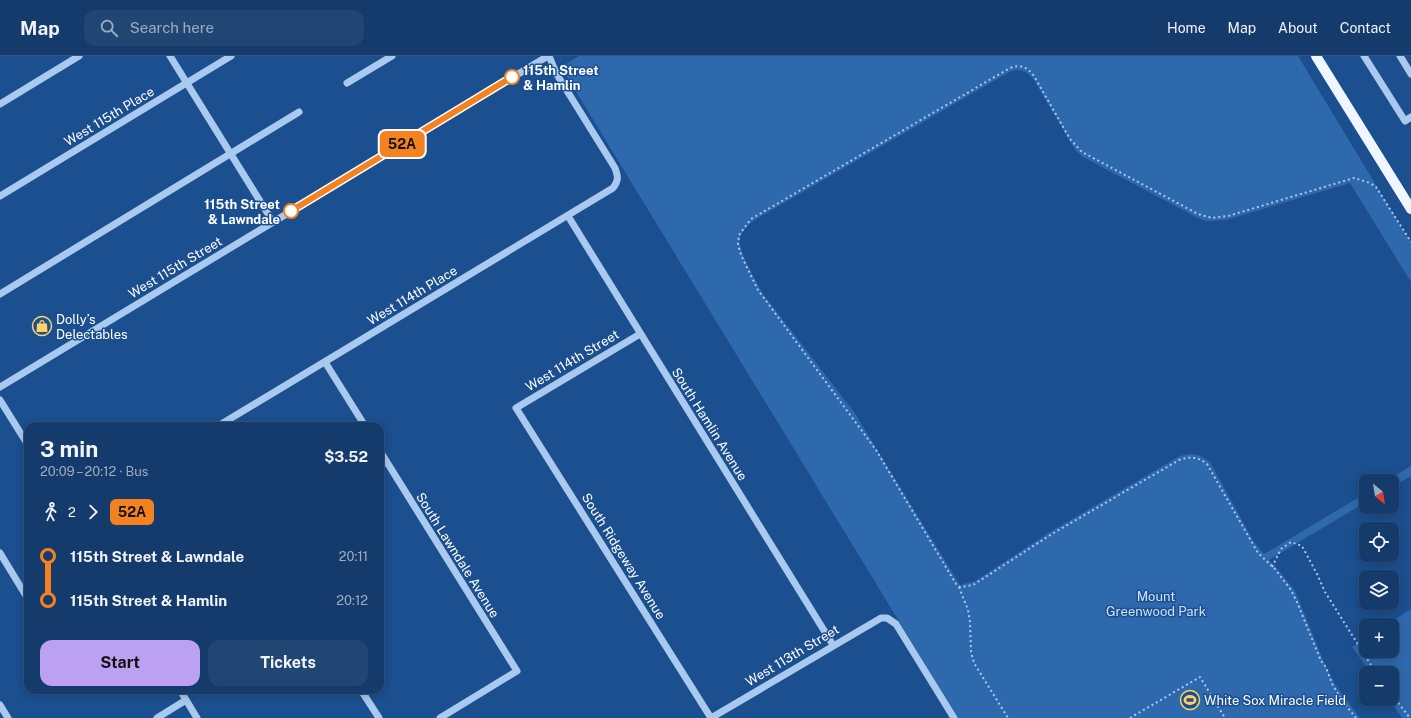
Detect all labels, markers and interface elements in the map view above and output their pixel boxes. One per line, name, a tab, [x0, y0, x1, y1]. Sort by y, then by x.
search box	[84, 10, 364, 46]
text: Map	[20, 17, 60, 39]
icon: search	[98, 17, 120, 39]
text: Search here	[130, 19, 214, 36]
text: Home	[1167, 20, 1206, 36]
text: Map	[1228, 20, 1256, 36]
text: About	[1278, 20, 1318, 36]
text: Contact	[1340, 20, 1391, 36]
place label: 115th Street & Hamlin	[523, 63, 599, 93]
marker: 115th Street & Hamlin	[504, 69, 520, 85]
street label: West 115th Place	[62, 84, 157, 149]
line badge: 52A	[379, 131, 425, 157]
text: 52A	[388, 136, 416, 152]
place label: 115th Street & Lawndale	[204, 197, 280, 227]
marker: 115th Street & Lawndale	[283, 203, 299, 219]
street label: West 115th Street	[126, 234, 225, 301]
street label: West 114th Place	[365, 263, 460, 328]
place label: Dolly’s Delectables	[56, 312, 128, 342]
shop icon: Dolly’s Delectables	[31, 315, 53, 337]
street label: West 114th Street	[523, 327, 622, 394]
street label: South Hamlin Avenue	[669, 365, 750, 483]
text: 3 min	[40, 436, 98, 462]
text: $3.52	[324, 448, 368, 465]
text: 20:09 – 20:12 · Bus	[40, 464, 148, 479]
north arrow	[1359, 474, 1399, 514]
map controls	[1359, 474, 1399, 706]
street label: South Lawndale Avenue	[413, 490, 502, 621]
street label: South Ridgeway Avenue	[579, 490, 669, 622]
icon: walk	[40, 501, 62, 523]
icon: forward	[82, 501, 104, 523]
text: 52A	[118, 504, 146, 520]
text: 2	[68, 505, 76, 520]
button: locate	[1359, 522, 1399, 562]
text: 115th Street & Lawndale	[70, 548, 244, 565]
text: 20:11	[339, 549, 368, 564]
button: layers	[1359, 570, 1399, 610]
park label: Mount Greenwood Park	[1106, 589, 1206, 619]
text: 115th Street & Hamlin	[70, 592, 227, 609]
text: 20:12	[336, 593, 368, 608]
button: +	[1359, 618, 1399, 658]
street label: West 113th Street	[743, 622, 842, 689]
button: Start	[40, 640, 200, 686]
button: Tickets	[208, 640, 368, 686]
button: −	[1359, 666, 1399, 706]
sports icon: White Sox Miracle Field	[1179, 689, 1201, 711]
place label: White Sox Miracle Field	[1204, 693, 1346, 708]

